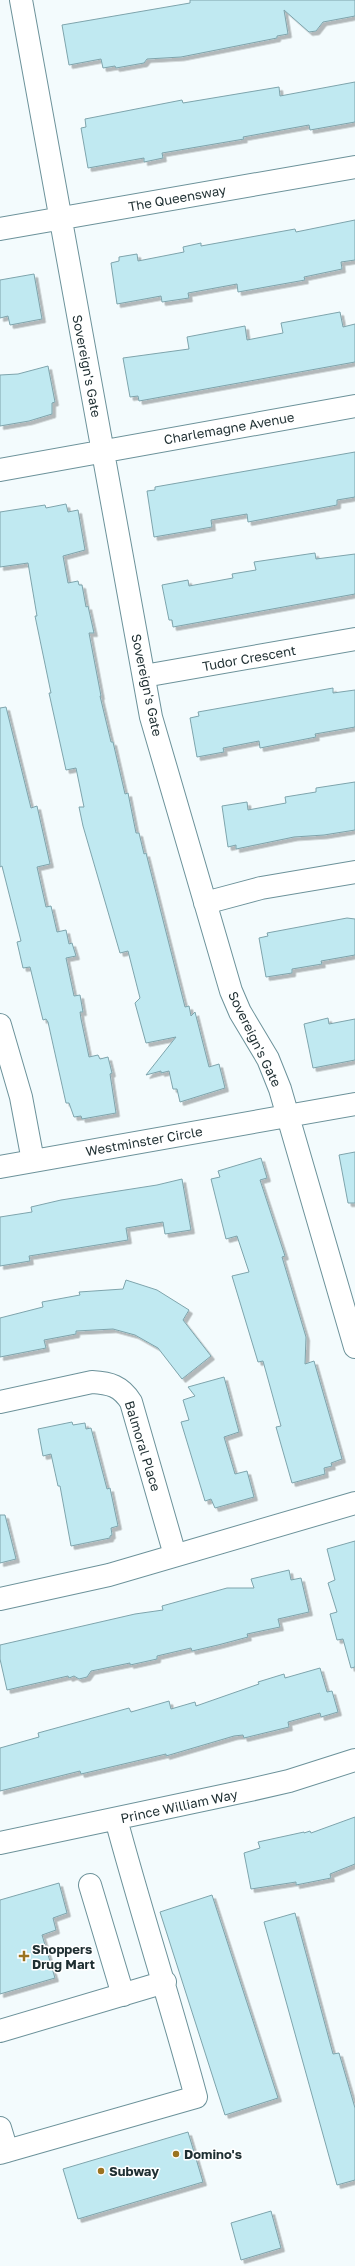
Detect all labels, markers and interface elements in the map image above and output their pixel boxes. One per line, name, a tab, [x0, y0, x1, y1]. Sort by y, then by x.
street label: The Queensway	[127, 181, 228, 214]
street label: Sovereign's Gate	[69, 313, 105, 419]
street label: Charlemagne Avenue	[162, 409, 296, 447]
street label: Sovereign's Gate	[128, 632, 166, 738]
street label: Tudor Crescent	[201, 642, 297, 674]
street label: Sovereign's Gate	[225, 989, 285, 1089]
street label: Westminster Circle	[84, 1123, 204, 1159]
street label: Balmoral Place	[122, 1399, 164, 1493]
street label: Prince William Way	[119, 1786, 240, 1826]
place label: Shoppers Drug Mart	[32, 1941, 95, 1972]
marker: Shoppers Drug Mart	[19, 1951, 29, 1961]
place label: Domino's	[184, 2146, 242, 2162]
marker: Domino's	[171, 2149, 181, 2159]
place label: Subway	[109, 2163, 159, 2179]
marker: Subway	[96, 2166, 106, 2176]

